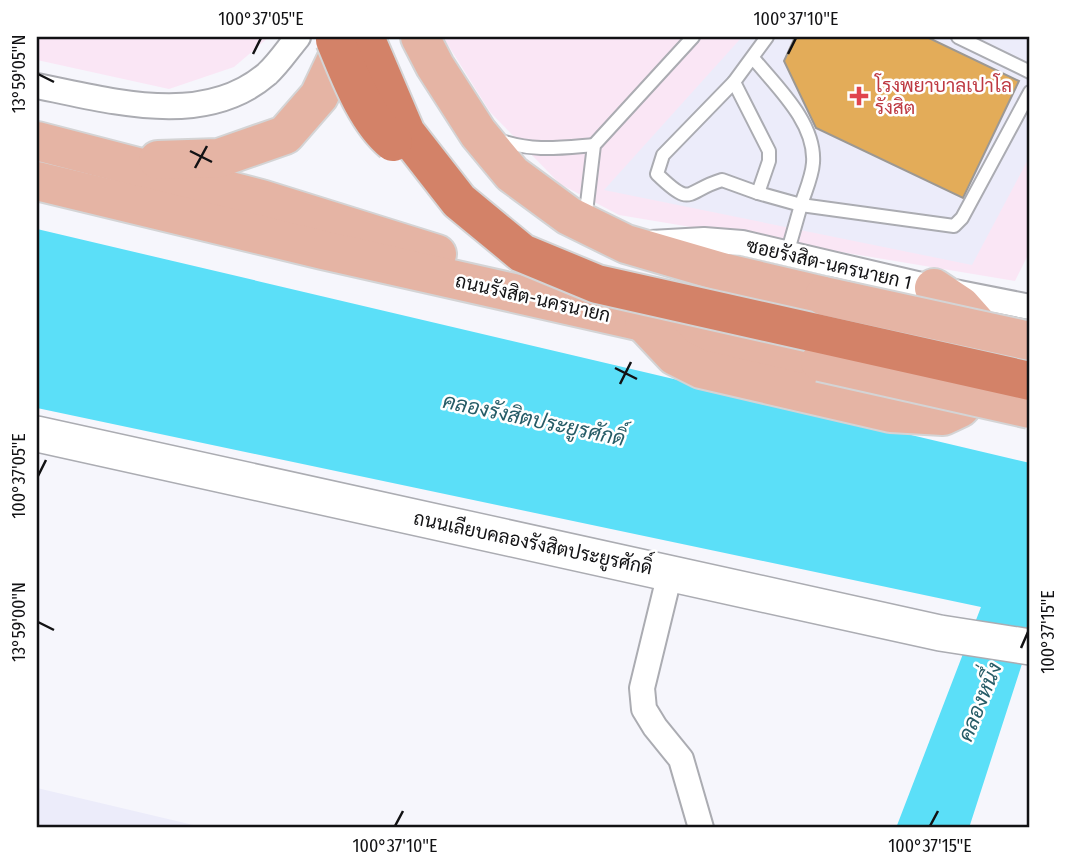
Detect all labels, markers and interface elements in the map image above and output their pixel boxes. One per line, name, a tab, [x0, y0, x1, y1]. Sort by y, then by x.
text: 100°37'05"E	[218, 8, 304, 30]
text: 100°37'10"E	[754, 8, 838, 30]
text: 13°59'05"N	[8, 35, 30, 113]
place label: โรงพยาบาลเปาโล รังสิต	[874, 73, 1012, 119]
marker: โรงพยาบาลเปาโล รังสิต	[849, 86, 869, 106]
street label: ซอยรังสิต-นครนายก 1	[744, 234, 914, 294]
street label: ถนนรังสิต-นครนายก	[453, 269, 613, 327]
water label: คลองรังสิตประยูรศักดิ์	[440, 381, 633, 455]
text: 100°37'05"E	[8, 433, 30, 519]
street label: ถนนเลียบคลองรังสิตประยูรศักดิ์	[411, 499, 656, 582]
text: 13°59'00"N	[8, 582, 30, 662]
text: 100°37'15"E	[1037, 590, 1059, 674]
water label: คลองหนึ่ง	[946, 656, 1008, 745]
text: 100°37'10"E	[353, 835, 437, 857]
text: 100°37'15"E	[888, 835, 972, 857]

